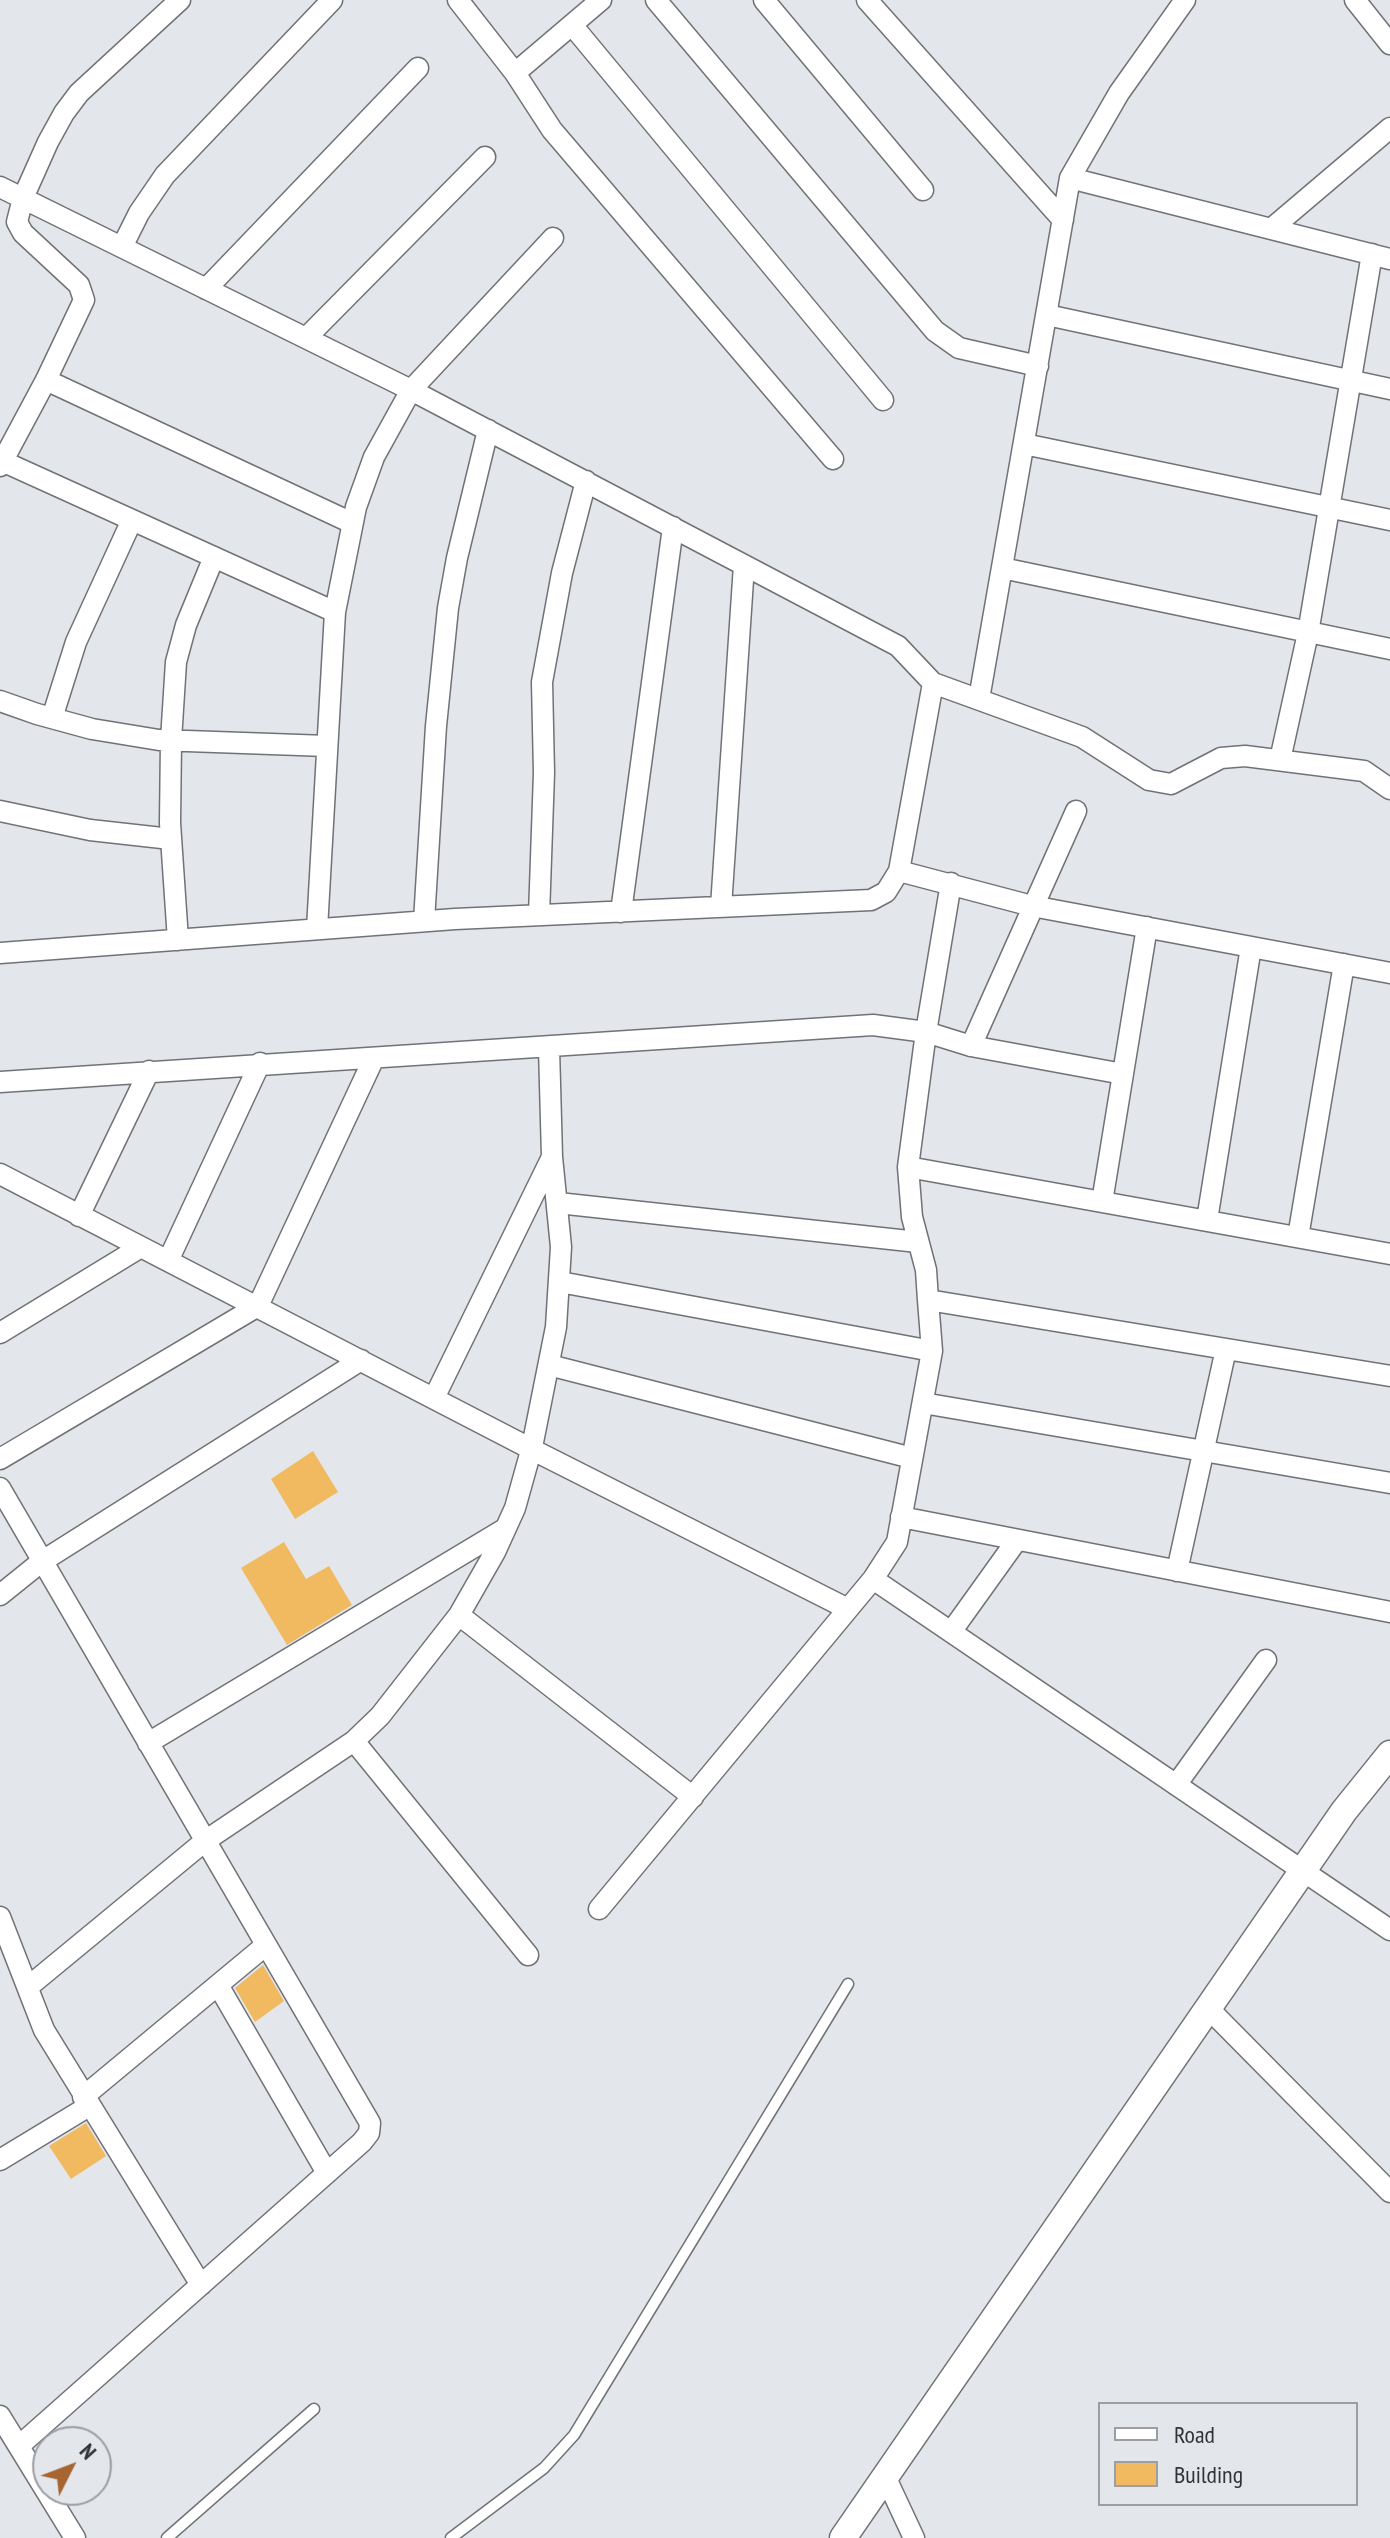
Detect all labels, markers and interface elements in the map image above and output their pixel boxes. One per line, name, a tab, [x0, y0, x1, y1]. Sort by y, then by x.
legend	[1098, 2402, 1358, 2506]
text: Road	[1174, 2419, 1215, 2450]
north arrow	[32, 2426, 112, 2506]
text: N	[74, 2437, 103, 2465]
text: Building	[1174, 2459, 1243, 2490]

